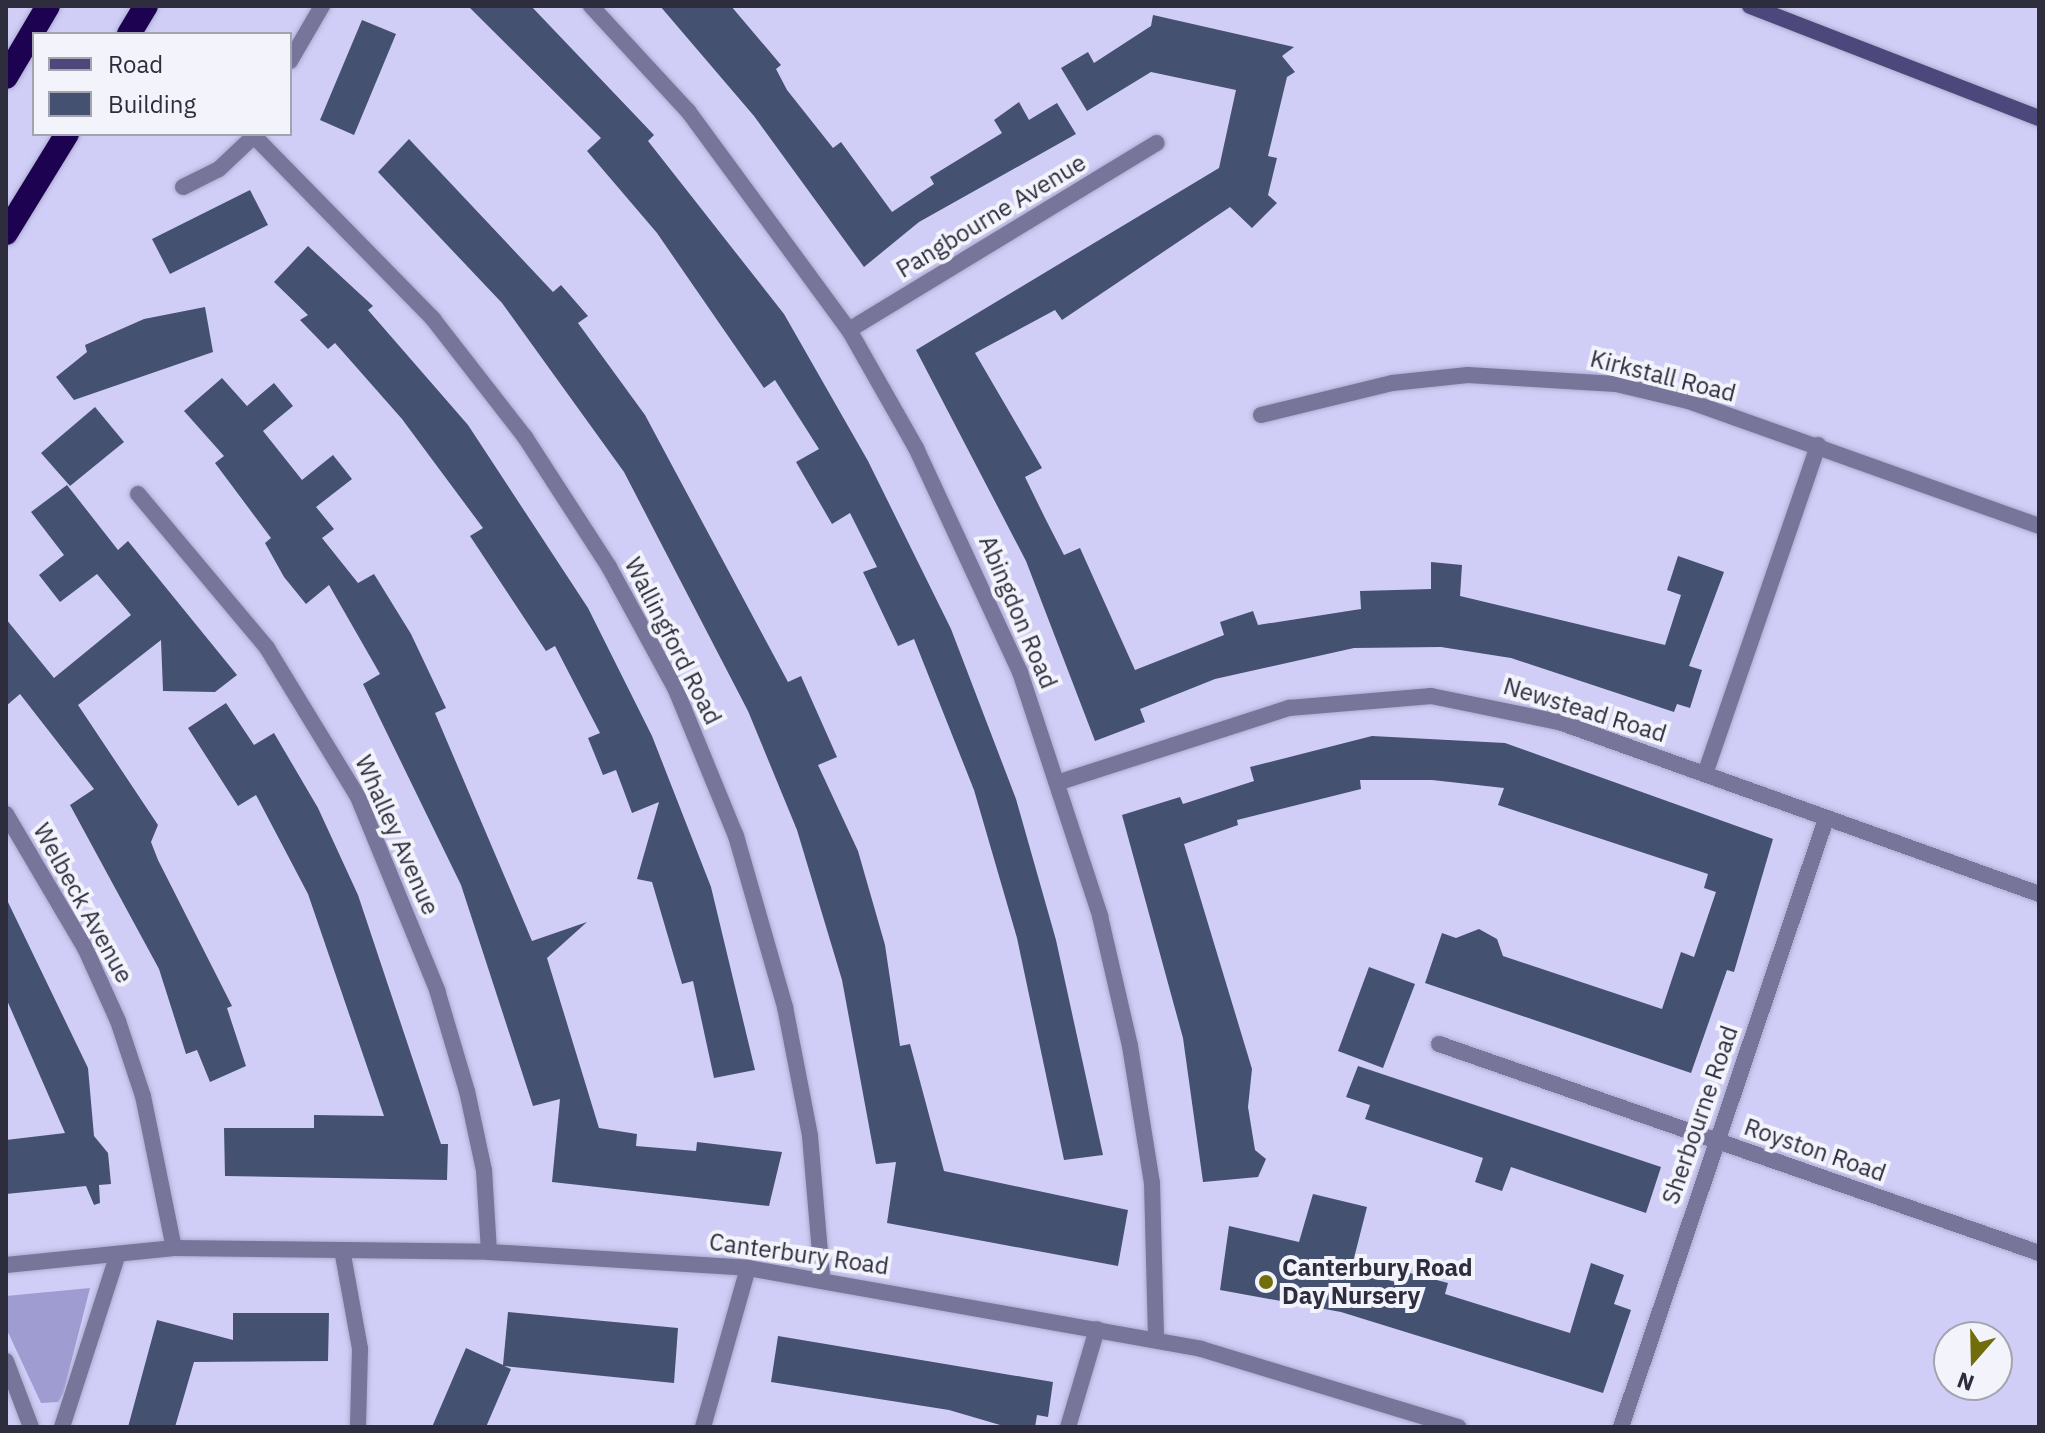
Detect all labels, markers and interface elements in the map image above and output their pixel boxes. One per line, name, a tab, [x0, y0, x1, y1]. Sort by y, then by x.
legend	[32, 32, 292, 136]
text: Road	[108, 48, 163, 80]
text: Building	[108, 88, 196, 120]
street label: Pangbourne Avenue	[891, 148, 1091, 284]
street label: Kirkstall Road	[1587, 344, 1739, 408]
street label: Abingdon Road	[973, 531, 1063, 693]
street label: Wallingford Road	[618, 553, 728, 729]
street label: Newstead Road	[1500, 672, 1670, 748]
street label: Whalley Avenue	[349, 751, 445, 919]
street label: Welbeck Avenue	[27, 818, 139, 988]
street label: Sherbourne Road	[1656, 1022, 1744, 1208]
street label: Royston Road	[1740, 1112, 1890, 1188]
street label: Canterbury Road	[707, 1227, 891, 1281]
place label: Canterbury Road Day Nursery	[1282, 1254, 1473, 1310]
marker: Canterbury Road Day Nursery	[1257, 1273, 1275, 1291]
north arrow	[1933, 1321, 2013, 1401]
text: N	[1953, 1366, 1978, 1398]

